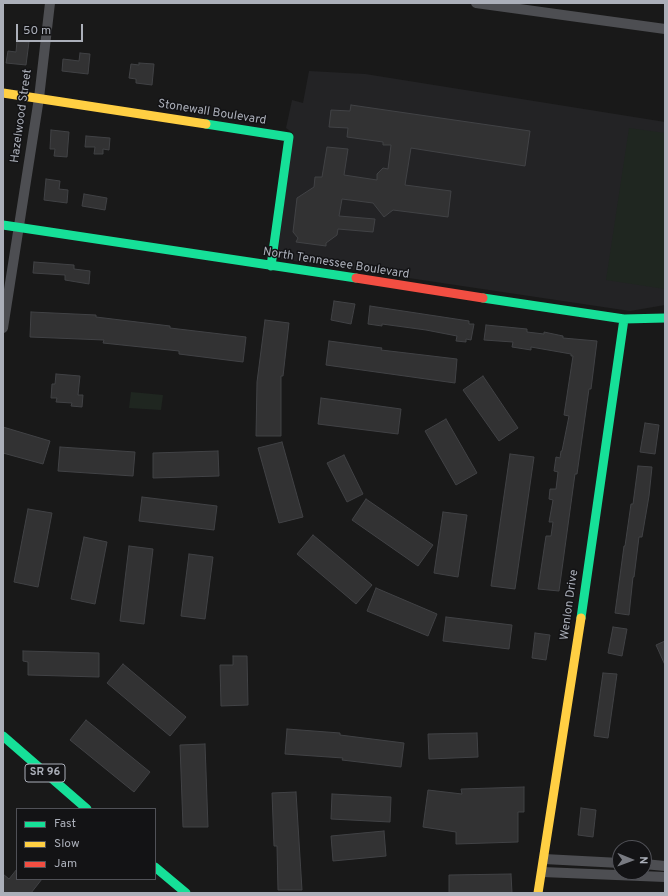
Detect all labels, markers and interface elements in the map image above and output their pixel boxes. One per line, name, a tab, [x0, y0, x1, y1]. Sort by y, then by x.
scale bar	[18, 16, 85, 42]
text: 50 m	[23, 23, 51, 39]
street label: Hazelwood Street	[8, 68, 36, 164]
street label: Stonewall Boulevard	[157, 97, 267, 129]
street label: North Tennessee Boulevard	[262, 245, 410, 283]
street label: Wenlon Drive	[558, 569, 582, 641]
road number: SR 96	[25, 764, 65, 782]
legend	[16, 808, 156, 880]
text: Fast	[54, 816, 76, 832]
text: Slow	[54, 836, 80, 852]
north arrow	[612, 840, 652, 880]
text: Jam	[54, 856, 77, 872]
text: N	[636, 856, 650, 864]

